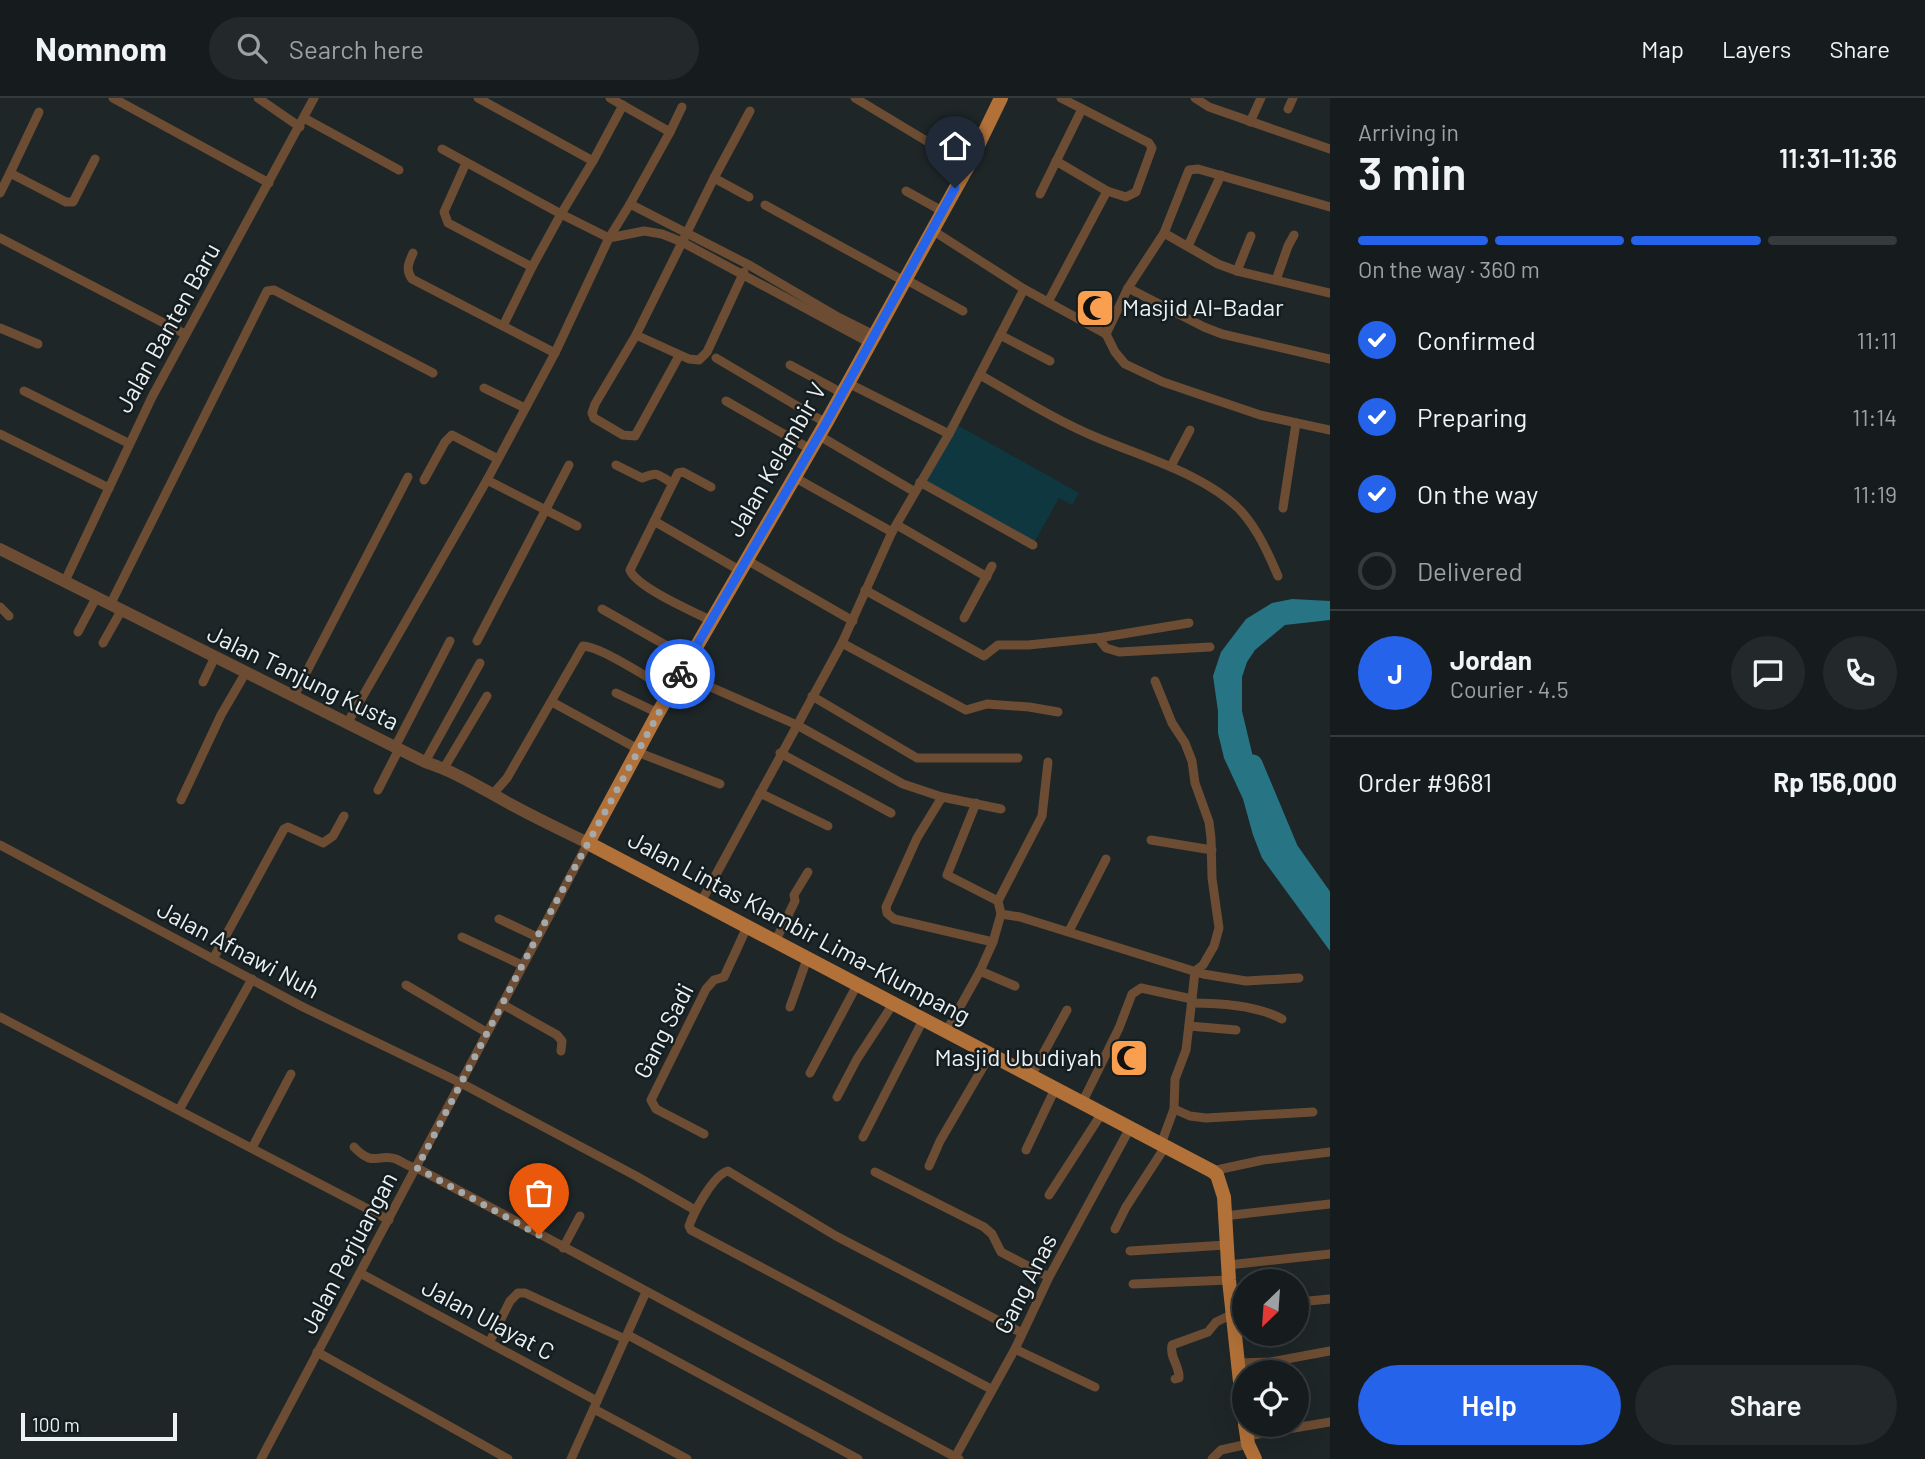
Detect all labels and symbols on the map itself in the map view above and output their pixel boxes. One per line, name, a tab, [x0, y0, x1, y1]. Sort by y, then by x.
pin	[925, 116, 985, 188]
street label: Jalan Banten Baru	[108, 237, 225, 417]
mosque icon: Masjid Al-Badar	[1074, 287, 1116, 329]
place label: Masjid Al-Badar	[1122, 292, 1284, 321]
street label: Jalan Kelambir V	[720, 377, 832, 542]
street label: Jalan Tanjung Kusta	[203, 618, 404, 736]
courier	[645, 639, 715, 709]
street label: Jalan Lintas Klambir Lima–Klumpang	[624, 824, 976, 1030]
street label: Jalan Afnawi Nuh	[153, 894, 325, 1004]
street label: Gang Sadi	[626, 978, 699, 1083]
mosque icon: Masjid Ubudiyah	[1108, 1037, 1150, 1079]
place label: Masjid Ubudiyah	[934, 1042, 1102, 1071]
pin	[509, 1163, 569, 1235]
street label: Jalan Perjuangan	[293, 1166, 402, 1338]
street label: Gang Anas	[987, 1228, 1062, 1338]
north arrow	[1232, 1269, 1309, 1346]
street label: Jalan Ulayat C	[417, 1272, 560, 1366]
scale bar	[21, 1410, 177, 1442]

